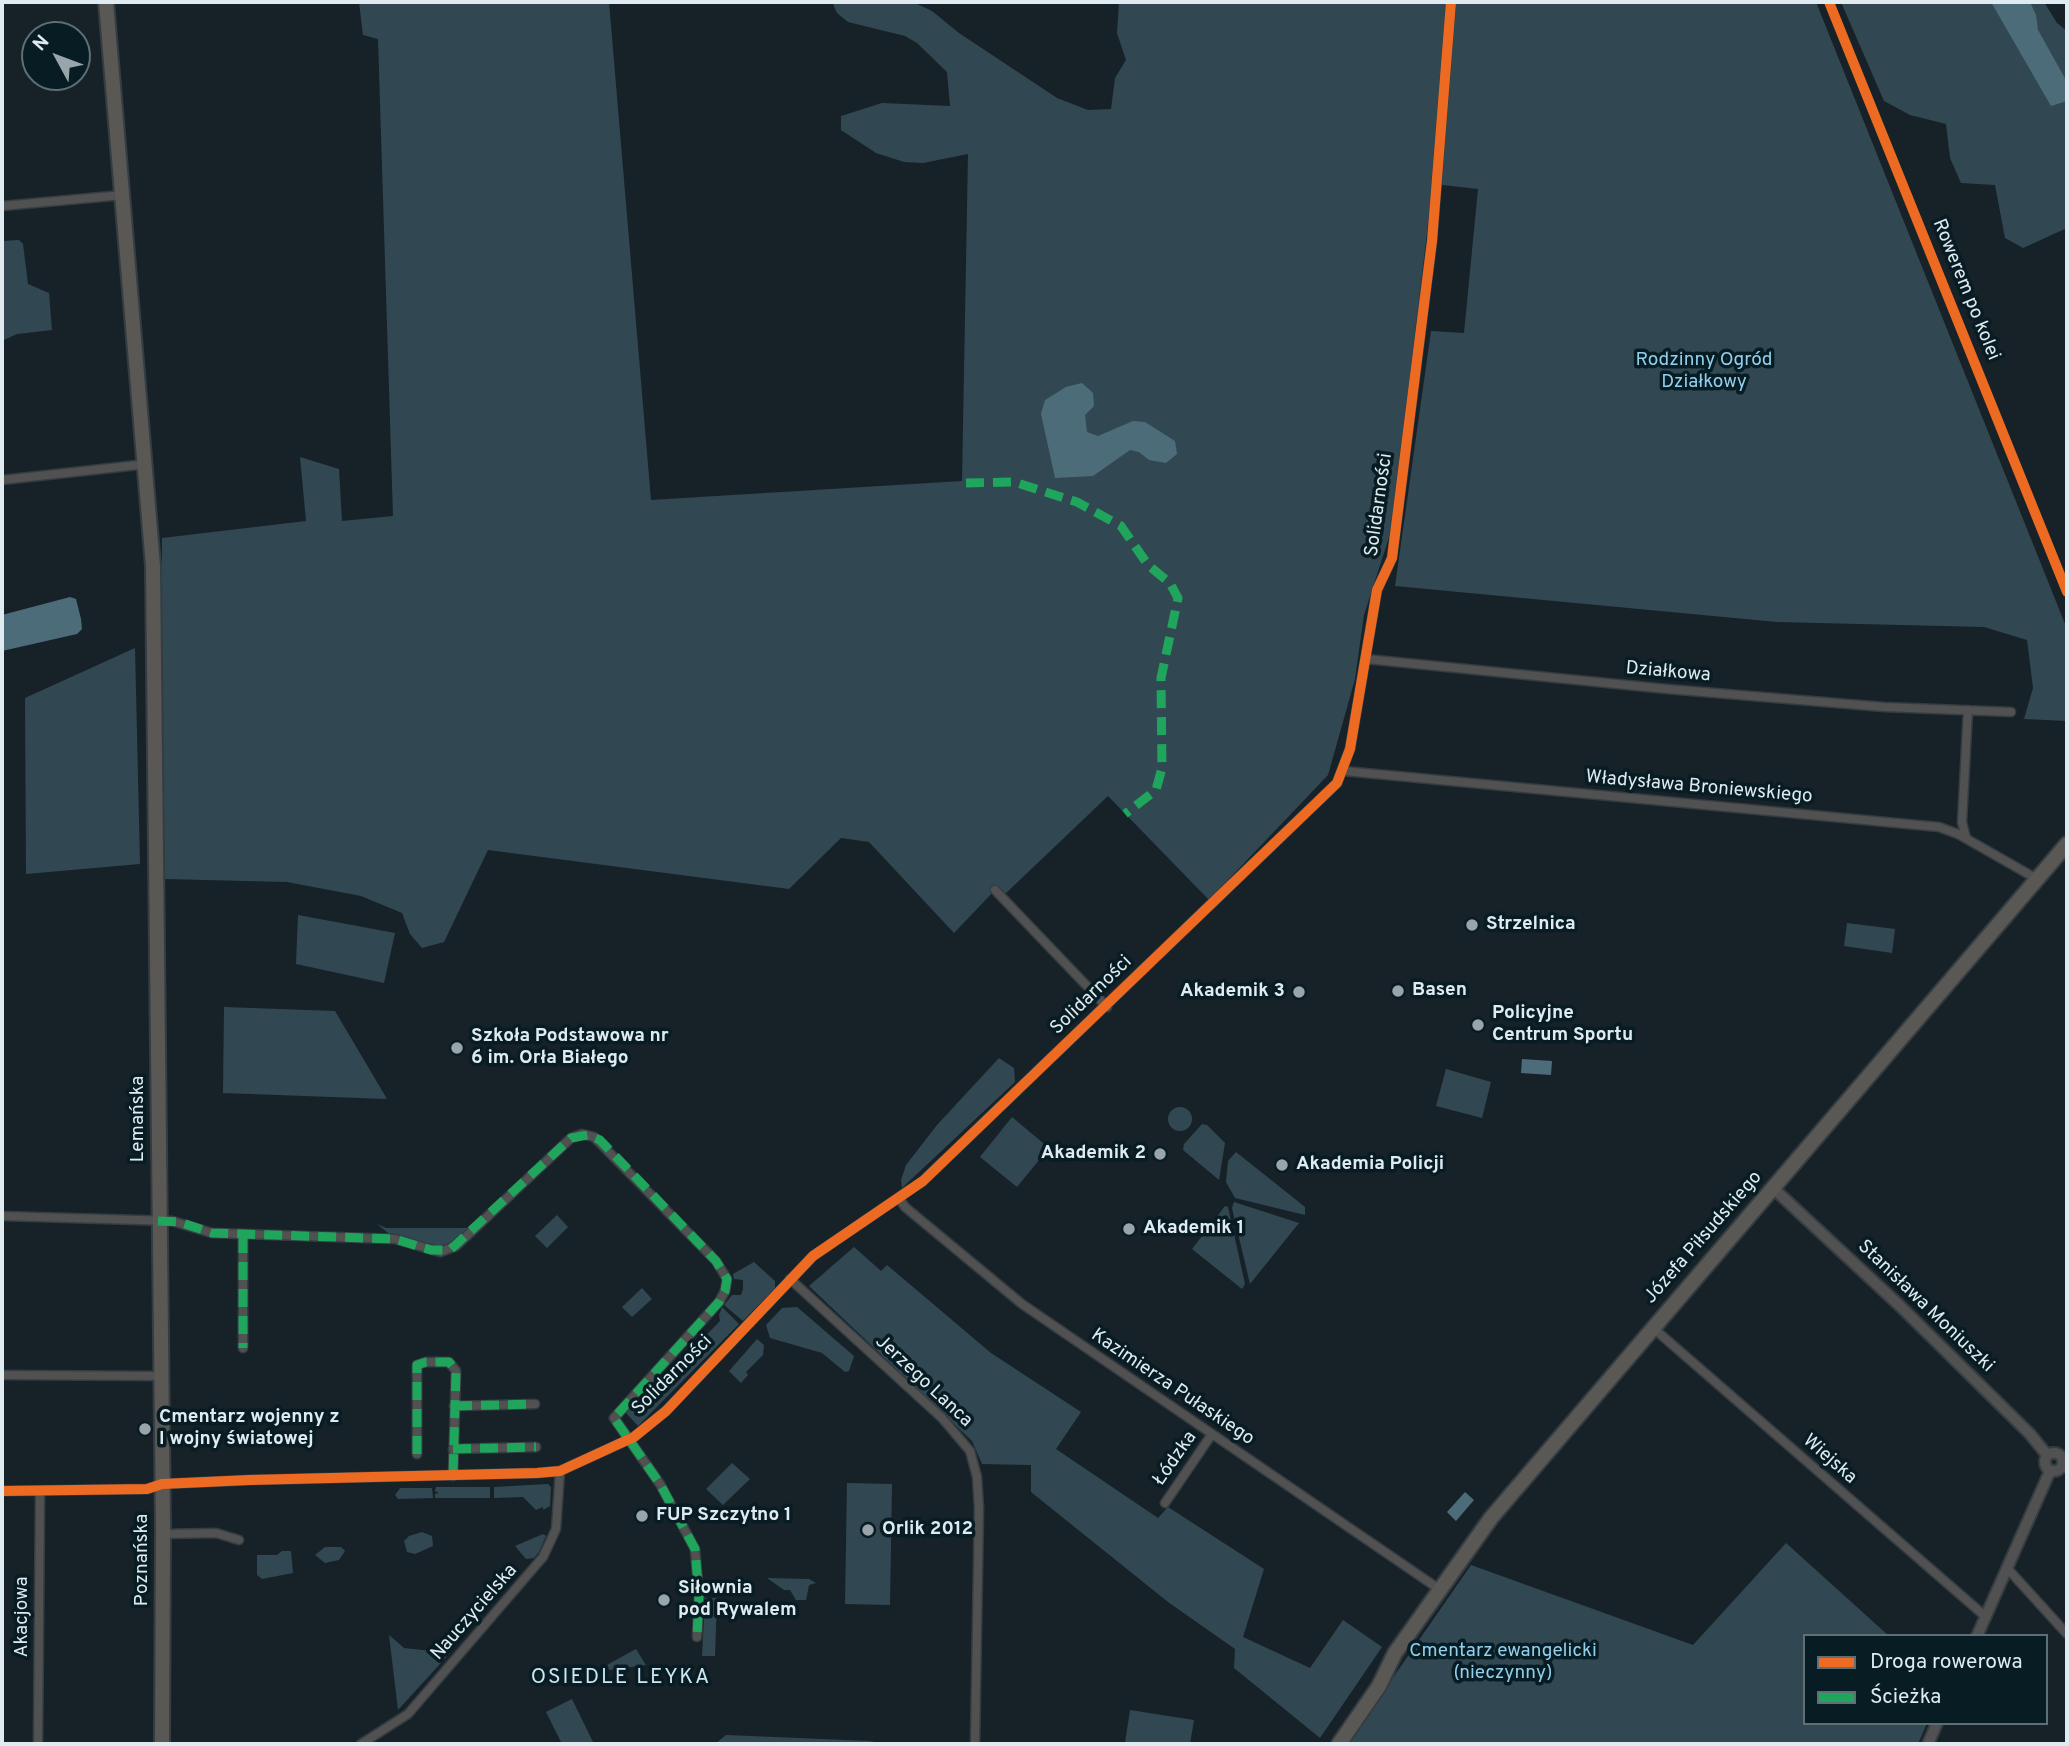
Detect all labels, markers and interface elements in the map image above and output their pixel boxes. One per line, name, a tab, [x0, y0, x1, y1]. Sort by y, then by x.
north arrow	[21, 21, 91, 91]
text: N	[28, 31, 55, 57]
street label: Rowerem po kolei	[1926, 216, 2004, 364]
park label: Rodzinny Ogród Działkowy	[1636, 350, 1772, 394]
street label: Solidarności	[1361, 452, 1399, 558]
street label: Działkowa	[1624, 658, 1712, 688]
street label: Władysława Broniewskiego	[1585, 767, 1813, 809]
place label: Strzelnica	[1486, 914, 1576, 936]
marker: Strzelnica	[1464, 917, 1480, 933]
street label: Solidarności	[1047, 952, 1137, 1040]
place label: Basen	[1412, 980, 1467, 1002]
place label: Akademik 3	[1180, 981, 1285, 1003]
marker: Basen	[1390, 983, 1406, 999]
marker: Akademik 3	[1291, 984, 1307, 1000]
place label: Policyjne Centrum Sportu	[1492, 1003, 1633, 1047]
marker: Policyjne Centrum Sportu	[1470, 1017, 1486, 1033]
place label: Szkoła Podstawowa nr 6 im. Orła Białego	[471, 1026, 669, 1070]
marker: Szkoła Podstawowa nr 6 im. Orła Białego	[449, 1040, 465, 1056]
street label: Lemańska	[128, 1076, 150, 1162]
place label: Akademik 2	[1041, 1143, 1146, 1165]
marker: Akademik 2	[1152, 1146, 1168, 1162]
place label: Akademia Policji	[1296, 1154, 1444, 1176]
marker: Akademia Policji	[1274, 1157, 1290, 1173]
street label: Józefa Piłsudskiego	[1640, 1167, 1768, 1309]
place label: Akademik 1	[1143, 1218, 1244, 1240]
marker: Akademik 1	[1121, 1221, 1137, 1237]
street label: Stanisława Moniuszki	[1852, 1236, 1998, 1378]
street label: Kazimierza Pułaskiego	[1086, 1325, 1258, 1451]
street label: Solidarności	[628, 1331, 718, 1421]
street label: Jerzego Lanca	[870, 1331, 976, 1433]
place label: Cmentarz wojenny z I wojny światowej	[159, 1407, 340, 1451]
marker: Cmentarz wojenny z I wojny światowej	[137, 1421, 153, 1437]
street label: Łódzka	[1149, 1427, 1203, 1491]
street label: Wiejska	[1797, 1430, 1861, 1490]
place label: FUP Szczytno 1	[656, 1505, 792, 1527]
marker: FUP Szczytno 1	[634, 1508, 650, 1524]
street label: Poznańska	[132, 1514, 154, 1606]
place label: Orlik 2012	[882, 1519, 973, 1541]
marker: Orlik 2012	[860, 1522, 876, 1538]
street label: Nauczycielska	[427, 1560, 523, 1666]
street label: Akacjowa	[12, 1577, 34, 1657]
place label: Siłownia pod Rywalem	[678, 1578, 797, 1622]
marker: Siłownia pod Rywalem	[656, 1592, 672, 1608]
legend	[1803, 1634, 2048, 1725]
park label: Cmentarz ewangelicki (nieczynny)	[1409, 1641, 1597, 1685]
text: Droga rowerowa	[1870, 1649, 2023, 1676]
district label: OSIEDLE LEYKA	[532, 1666, 710, 1692]
text: Ścieżka	[1870, 1684, 1941, 1711]

